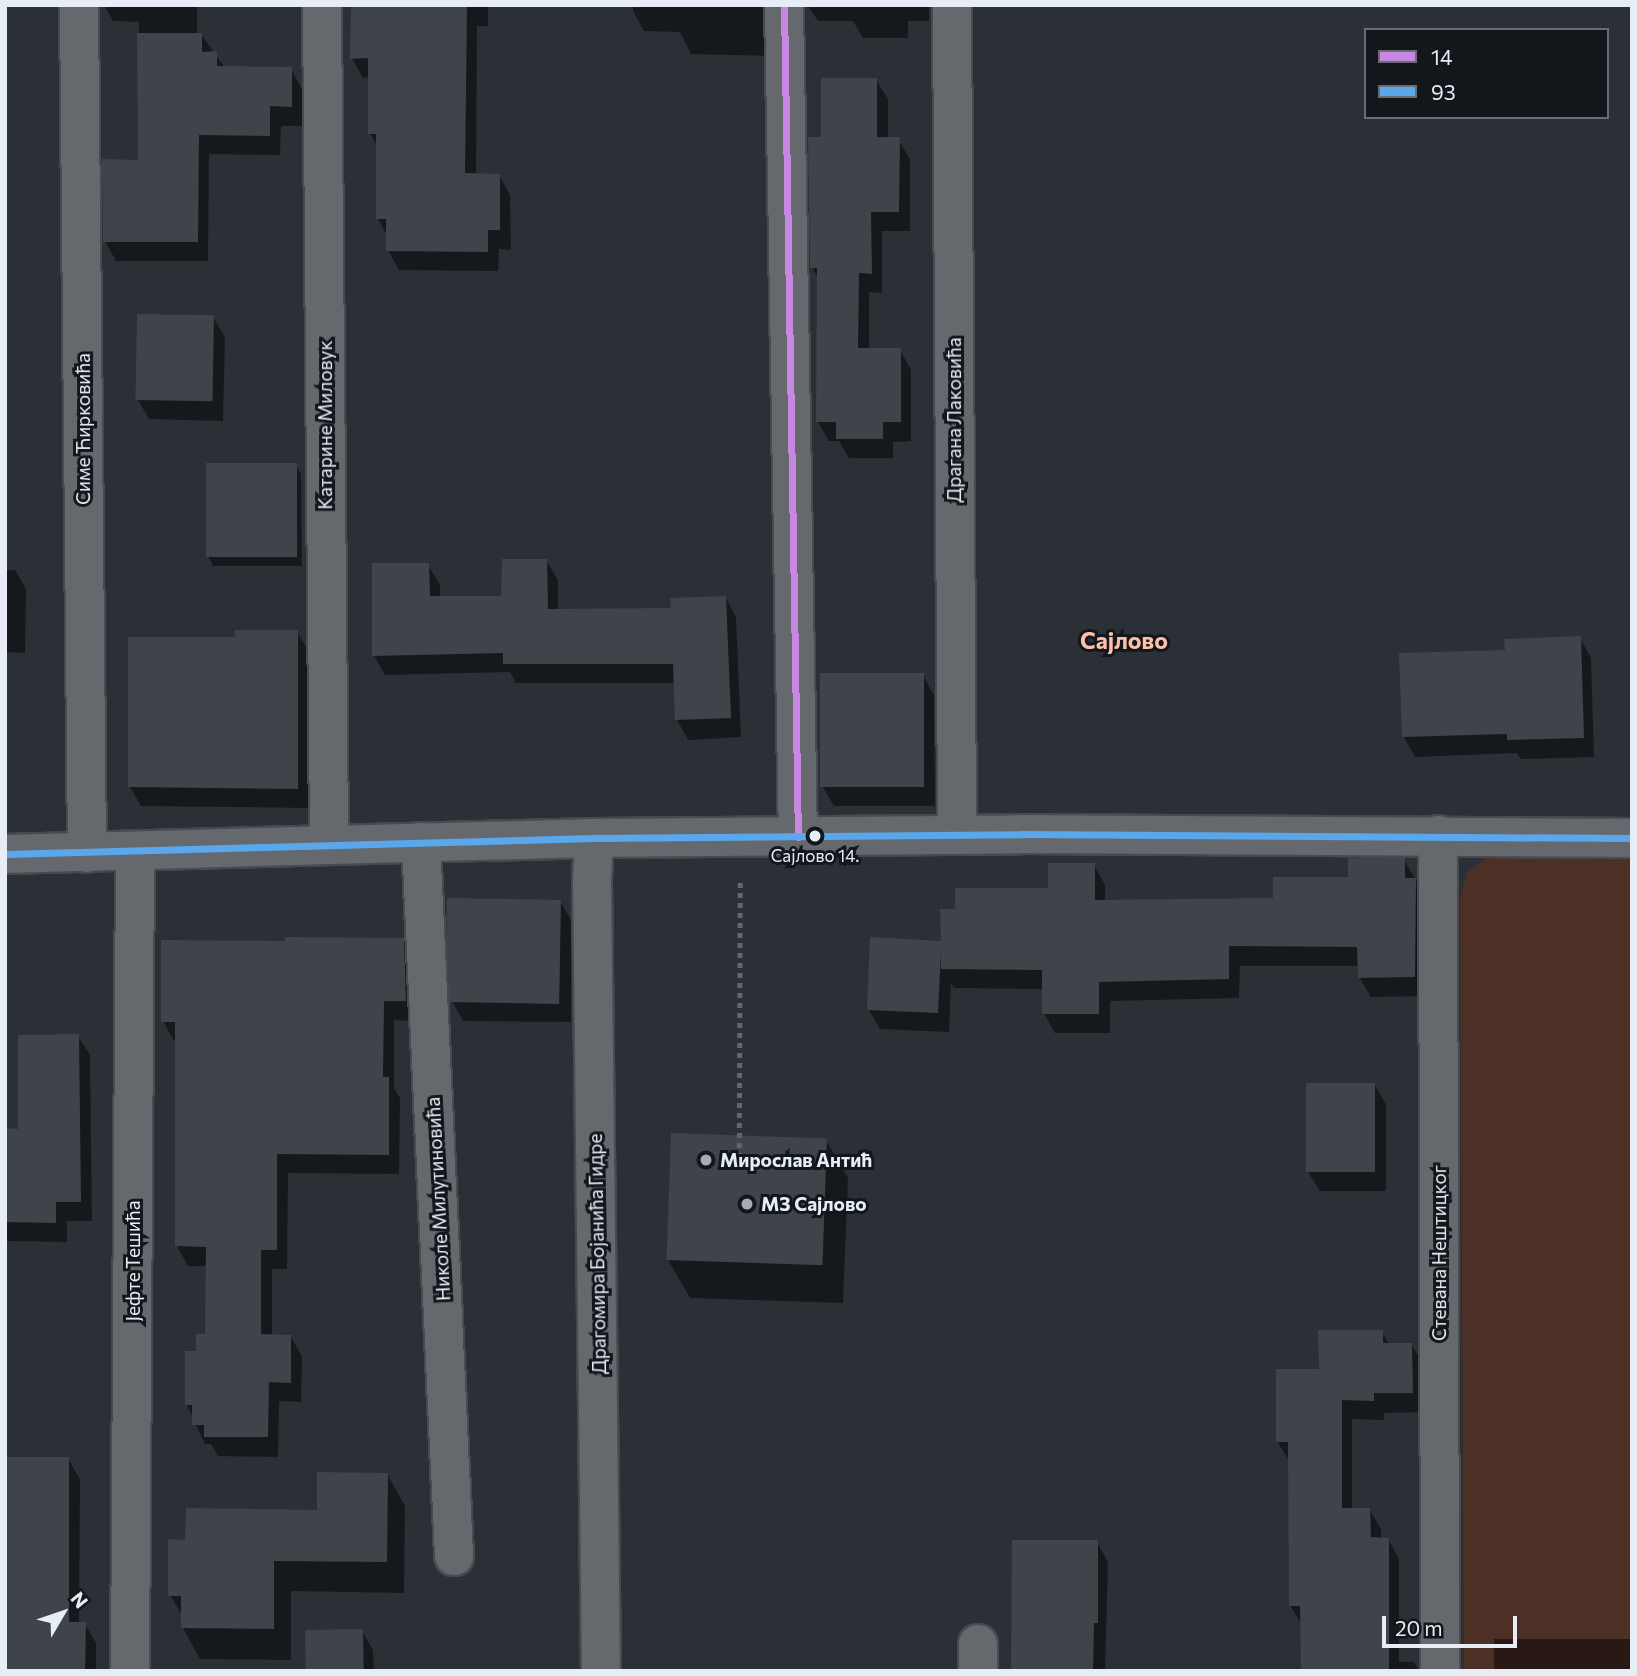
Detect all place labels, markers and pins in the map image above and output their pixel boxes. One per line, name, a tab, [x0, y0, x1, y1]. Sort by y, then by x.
marker: Сајлово 14.	[808, 829, 822, 843]
place label: Сајлово 14.	[771, 846, 859, 866]
place label: Мирослав Антић	[720, 1149, 872, 1171]
marker: Мирослав Антић	[698, 1152, 714, 1168]
place label: МЗ Сајлово	[761, 1193, 867, 1215]
marker: МЗ Сајлово	[739, 1196, 755, 1212]

